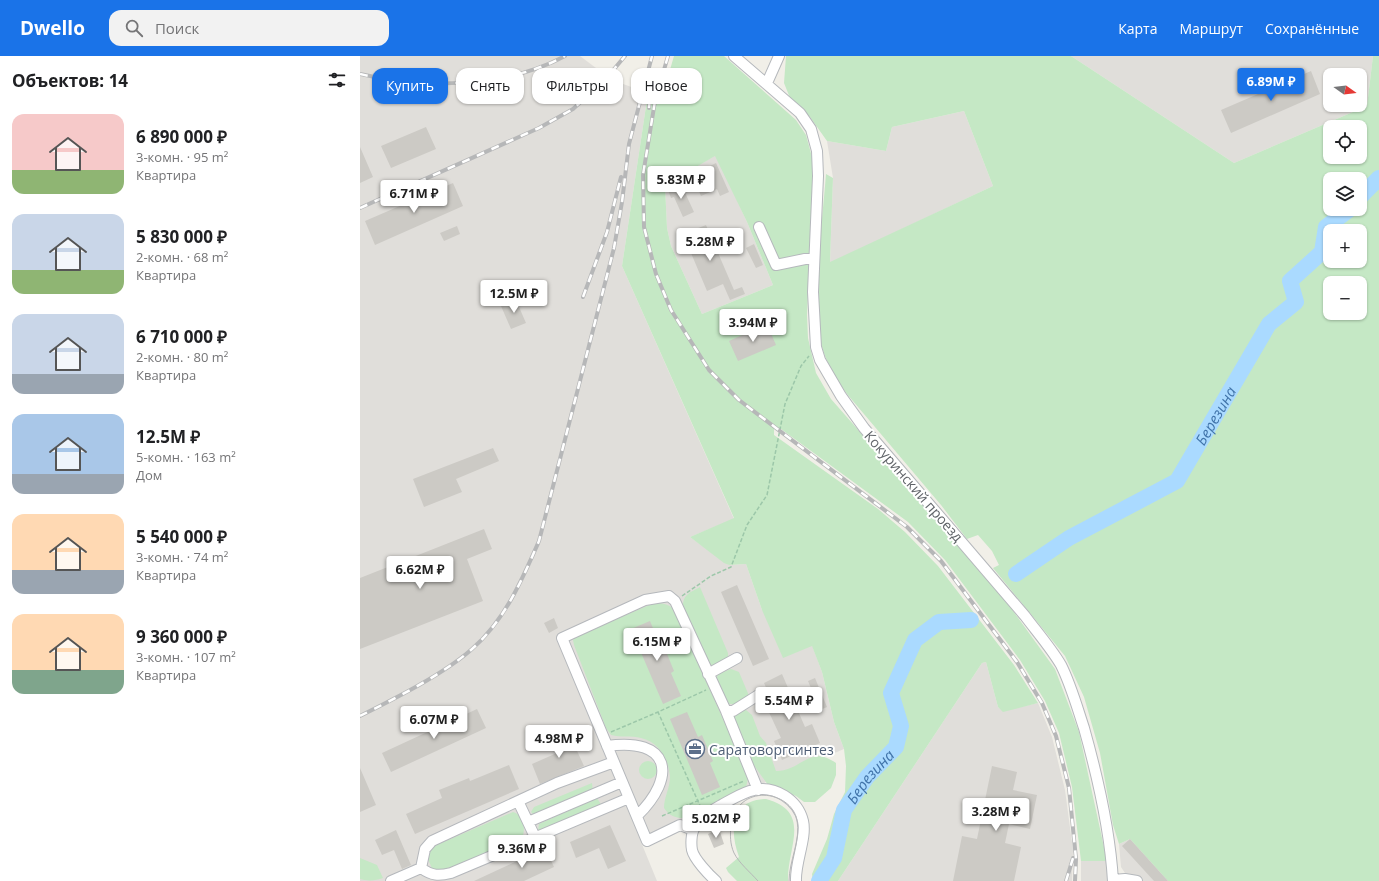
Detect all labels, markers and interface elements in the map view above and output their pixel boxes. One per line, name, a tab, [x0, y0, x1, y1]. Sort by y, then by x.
search box	[109, 10, 389, 46]
text: Dwello	[20, 15, 85, 41]
icon: search	[123, 17, 145, 39]
text: Поиск	[155, 18, 199, 38]
text: Карта	[1118, 19, 1157, 38]
text: Маршрут	[1179, 19, 1243, 38]
text: Сохранённые	[1265, 19, 1359, 38]
chip: Купить	[372, 68, 448, 104]
chip: Снять	[456, 68, 524, 104]
chip: Фильтры	[532, 68, 623, 104]
chip: Новое	[631, 68, 702, 104]
pin: 6.89M ₽	[1234, 68, 1308, 102]
north arrow	[1323, 68, 1367, 112]
map controls	[1323, 68, 1367, 320]
text: Объектов: 14	[12, 69, 128, 92]
icon: filters	[326, 69, 348, 91]
text: 6.89M ₽	[1246, 72, 1296, 90]
button: locate	[1323, 120, 1367, 164]
text: 6 890 000 ₽	[136, 125, 227, 148]
icon: home	[44, 130, 92, 178]
text: 3-комн. · 95 m²	[136, 148, 228, 166]
text: Квартира	[136, 166, 196, 184]
pin: 5.83M ₽	[644, 166, 718, 200]
text: 5.83M ₽	[656, 170, 706, 188]
button: layers	[1323, 172, 1367, 216]
pin: 6.71M ₽	[377, 180, 451, 214]
text: 6.71M ₽	[389, 184, 439, 202]
button: +	[1323, 224, 1367, 268]
text: 5 830 000 ₽	[136, 225, 227, 248]
pin: 5.28M ₽	[673, 228, 747, 262]
icon: home	[44, 230, 92, 278]
text: 5.28M ₽	[685, 232, 735, 250]
text: 2-комн. · 68 m²	[136, 248, 228, 266]
text: Квартира	[136, 266, 196, 284]
button: −	[1323, 276, 1367, 320]
pin: 12.5M ₽	[477, 280, 551, 314]
text: 12.5M ₽	[489, 284, 539, 302]
pin: 3.94M ₽	[716, 309, 790, 343]
text: 3.94M ₽	[728, 313, 778, 331]
text: 6 710 000 ₽	[136, 325, 227, 348]
icon: home	[44, 330, 92, 378]
text: 2-комн. · 80 m²	[136, 348, 228, 366]
text: Квартира	[136, 366, 196, 384]
water label: Березина	[1190, 382, 1241, 449]
text: 12.5M ₽	[136, 425, 200, 448]
street label: Кокуринский проезд	[860, 426, 968, 546]
icon: home	[44, 430, 92, 478]
text: 5-комн. · 163 m²	[136, 448, 236, 466]
text: Дом	[136, 466, 162, 484]
text: 5 540 000 ₽	[136, 525, 227, 548]
icon: home	[44, 530, 92, 578]
text: 3-комн. · 74 m²	[136, 548, 228, 566]
pin: 6.62M ₽	[383, 556, 457, 590]
text: 6.62M ₽	[395, 560, 445, 578]
text: Квартира	[136, 566, 196, 584]
text: 9 360 000 ₽	[136, 625, 227, 648]
pin: 6.15M ₽	[620, 628, 694, 662]
icon: home	[44, 630, 92, 678]
text: 6.15M ₽	[632, 632, 682, 650]
text: 3-комн. · 107 m²	[136, 648, 236, 666]
text: Квартира	[136, 666, 196, 684]
pin: 5.54M ₽	[752, 687, 826, 721]
text: 5.54M ₽	[764, 691, 814, 709]
pin: 6.07M ₽	[397, 706, 471, 740]
text: 6.07M ₽	[409, 710, 459, 728]
pin: 4.98M ₽	[522, 725, 596, 759]
text: 4.98M ₽	[534, 729, 584, 747]
office icon: Саратоворгсинтез	[684, 738, 706, 760]
place label: Саратоворгсинтез	[709, 740, 834, 759]
water label: Березина	[842, 745, 899, 807]
pin: 3.28M ₽	[959, 798, 1033, 832]
text: 3.28M ₽	[971, 802, 1021, 820]
pin: 5.02M ₽	[679, 805, 753, 839]
text: 5.02M ₽	[691, 809, 741, 827]
pin: 9.36M ₽	[485, 835, 559, 869]
text: 9.36M ₽	[497, 839, 547, 857]

